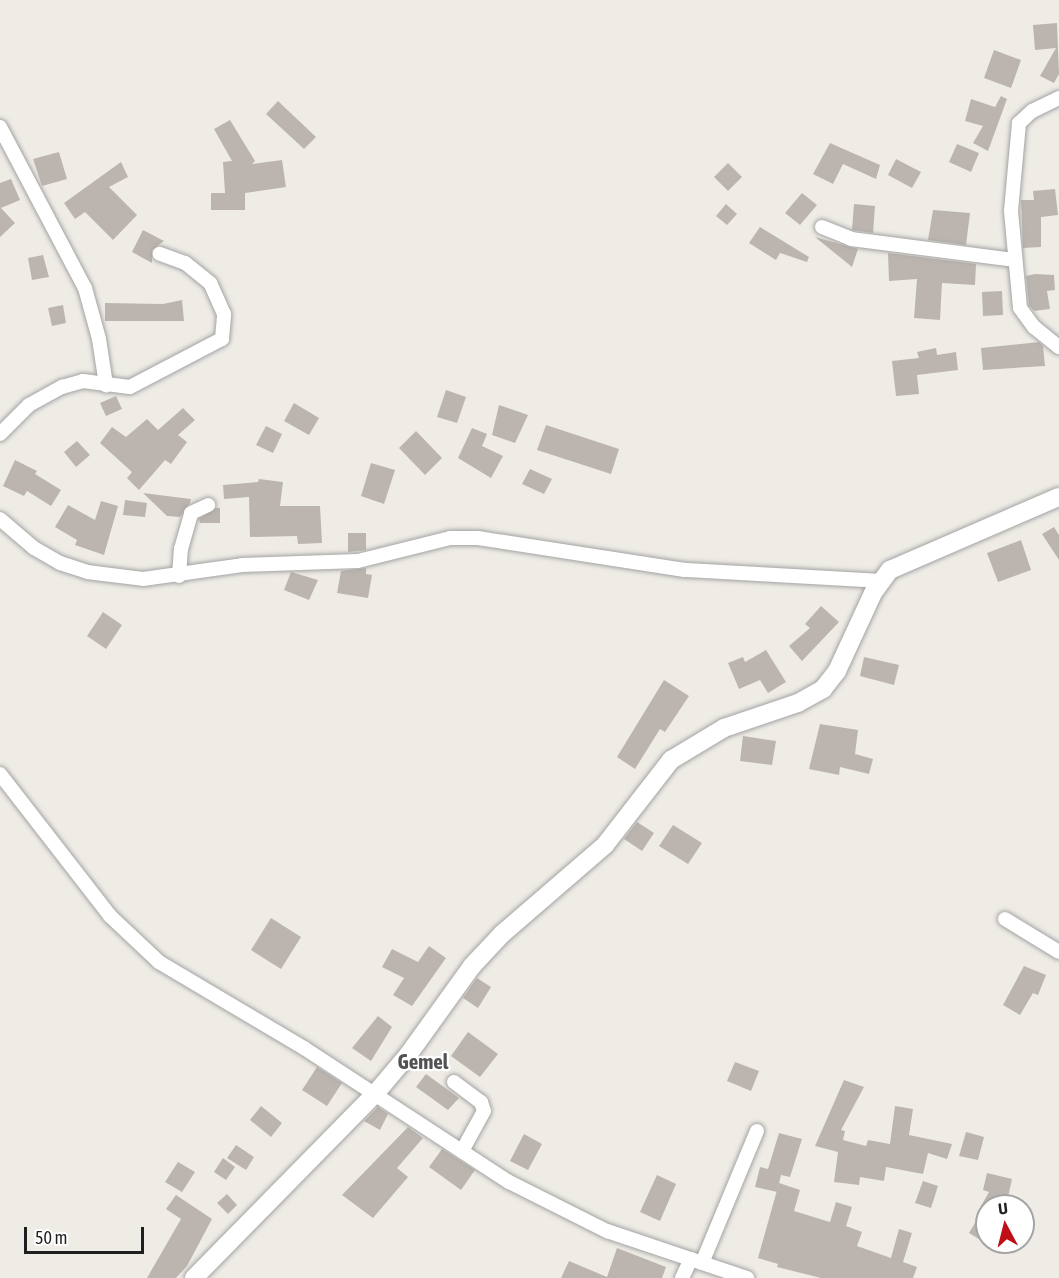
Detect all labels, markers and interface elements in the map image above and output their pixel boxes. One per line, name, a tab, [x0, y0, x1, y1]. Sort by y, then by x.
district label: Gemel	[398, 1048, 448, 1074]
north arrow	[975, 1194, 1035, 1254]
text: U	[997, 1199, 1009, 1218]
scale bar	[27, 1215, 147, 1253]
text: 50 m	[35, 1227, 67, 1248]

